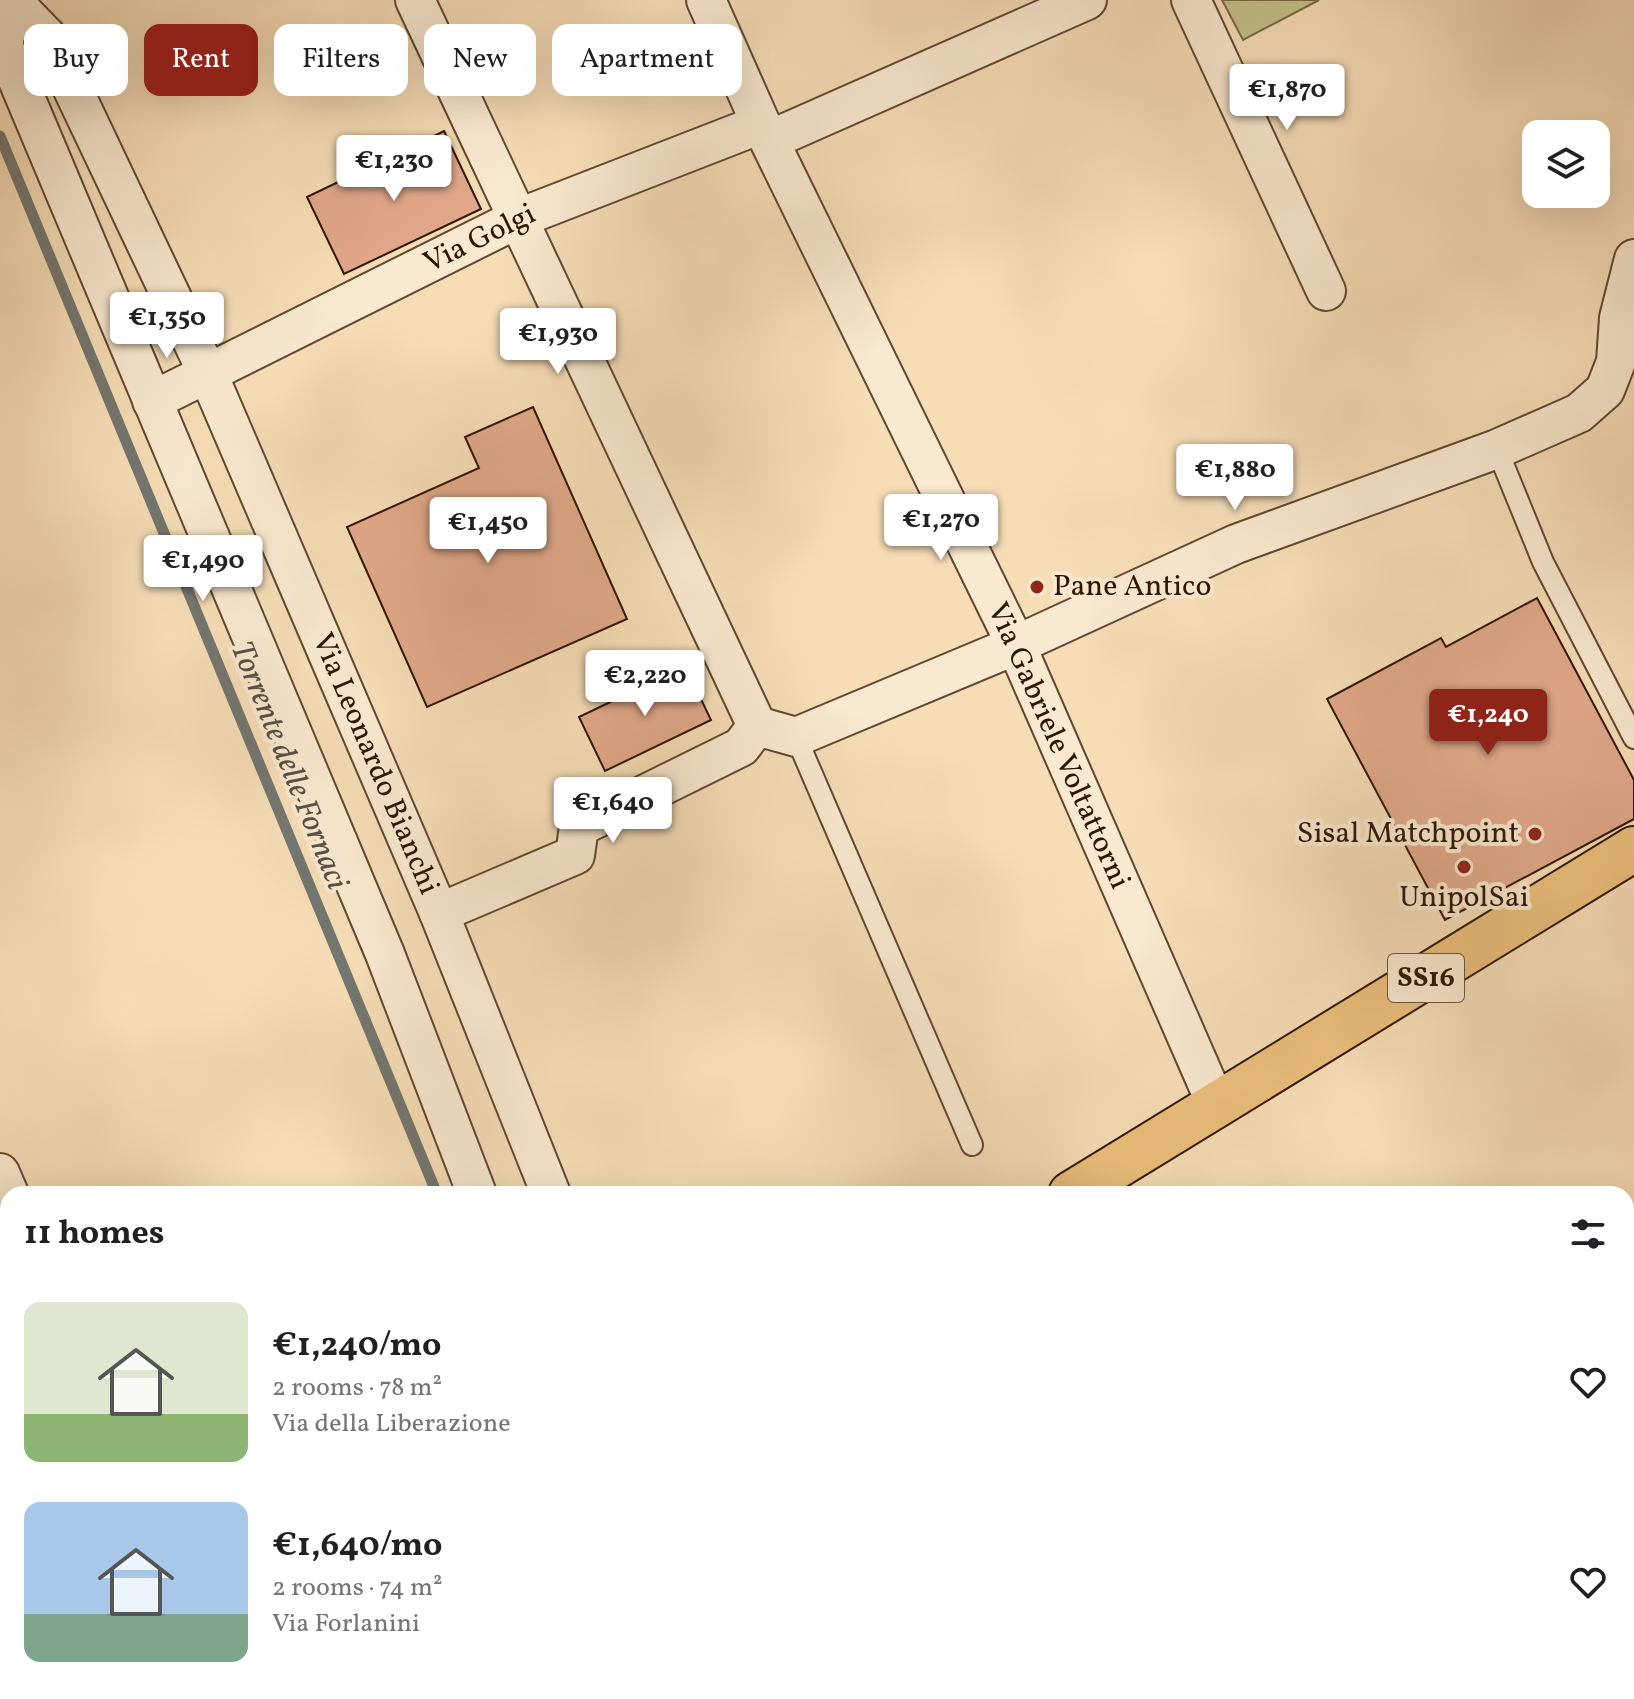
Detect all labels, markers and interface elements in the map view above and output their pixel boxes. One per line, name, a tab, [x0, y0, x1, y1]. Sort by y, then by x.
chip: Buy	[24, 24, 128, 96]
chip: Rent	[144, 24, 258, 96]
chip: Filters	[274, 24, 408, 96]
chip: New	[424, 24, 536, 96]
chip: Apartment	[552, 24, 742, 96]
pin: €1,870	[1222, 64, 1352, 132]
text: €1,870	[1248, 72, 1326, 108]
map controls	[1522, 120, 1610, 208]
button: layers	[1522, 120, 1610, 208]
pin: €1,230	[329, 135, 459, 203]
text: €1,230	[354, 143, 434, 179]
street label: Via Golgi	[417, 194, 543, 284]
pin: €1,350	[102, 292, 232, 360]
text: €1,350	[128, 300, 206, 336]
pin: €1,930	[493, 308, 623, 376]
text: €1,930	[518, 316, 598, 352]
pin: €1,880	[1170, 444, 1300, 512]
text: €1,880	[1194, 452, 1276, 488]
pin: €1,270	[876, 494, 1006, 562]
pin: €1,450	[423, 497, 553, 565]
text: €1,270	[902, 502, 980, 538]
text: €1,450	[448, 505, 528, 541]
pin: €1,490	[138, 535, 268, 603]
text: €1,490	[162, 543, 244, 579]
place label: Pane Antico	[1053, 566, 1211, 608]
marker: Pane Antico	[1028, 578, 1046, 596]
street label: Via Gabriele Voltattorni	[976, 596, 1140, 896]
street label: Via Leonardo Bianchi	[301, 627, 449, 901]
water label: Torrente delle Fornaci	[218, 635, 358, 898]
pin: €2,220	[580, 650, 710, 718]
text: €2,220	[603, 658, 687, 694]
pin: €1,240	[1423, 689, 1553, 757]
text: €1,240	[1447, 697, 1529, 733]
pin: €1,640	[548, 777, 678, 845]
text: €1,640	[572, 785, 654, 821]
place label: Sisal Matchpoint	[1297, 813, 1519, 855]
marker: Sisal Matchpoint	[1526, 825, 1544, 843]
marker: UnipolSai	[1455, 858, 1473, 876]
place label: UnipolSai	[1399, 877, 1529, 919]
road number: SS16	[1388, 954, 1464, 1002]
text: 11 homes	[24, 1211, 164, 1258]
icon: filters	[1566, 1212, 1610, 1256]
text: €1,240/mo	[272, 1323, 441, 1370]
icon: home	[88, 1334, 184, 1430]
icon: heart	[1566, 1360, 1610, 1404]
text: 2 rooms · 78 m²	[272, 1370, 442, 1406]
text: Via della Liberazione	[272, 1406, 511, 1442]
text: €1,640/mo	[272, 1523, 442, 1570]
icon: home	[88, 1534, 184, 1630]
icon: heart	[1566, 1560, 1610, 1604]
text: 2 rooms · 74 m²	[272, 1570, 443, 1606]
text: Via Forlanini	[272, 1606, 420, 1642]

